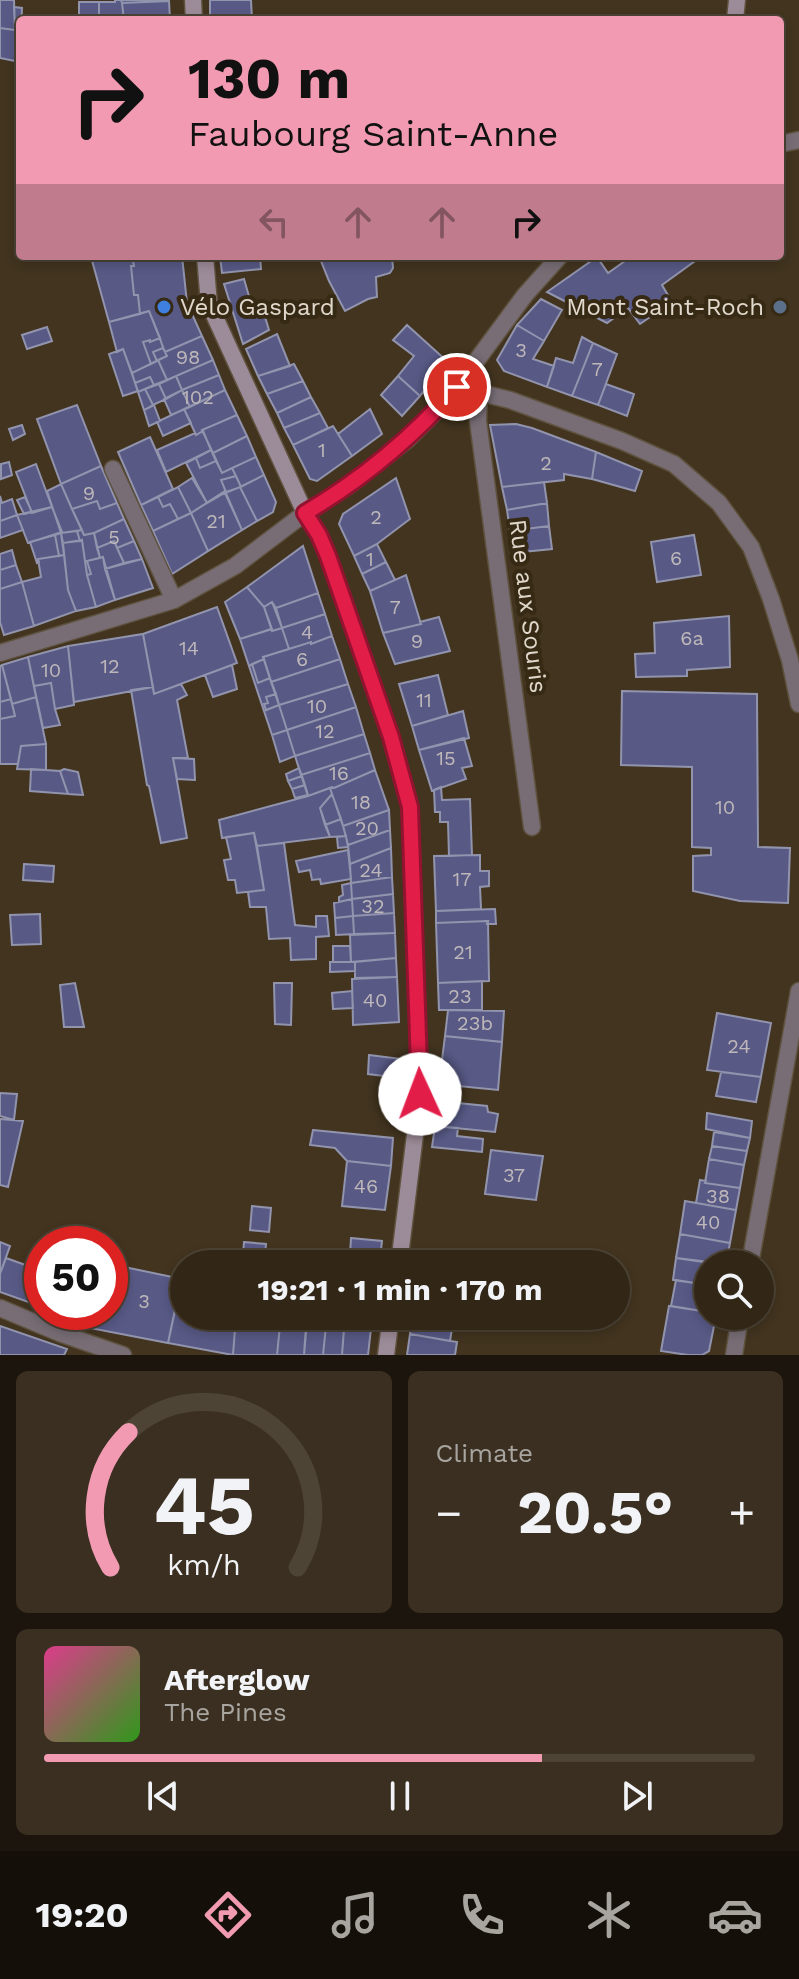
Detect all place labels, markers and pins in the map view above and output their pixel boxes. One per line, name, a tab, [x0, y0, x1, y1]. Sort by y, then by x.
place label: Vélo Gaspard	[180, 293, 335, 321]
place label: Mont Saint-Roch	[566, 293, 764, 321]
marker: Vélo Gaspard	[155, 298, 173, 316]
marker: Mont Saint-Roch	[771, 298, 789, 316]
pin	[423, 353, 491, 421]

